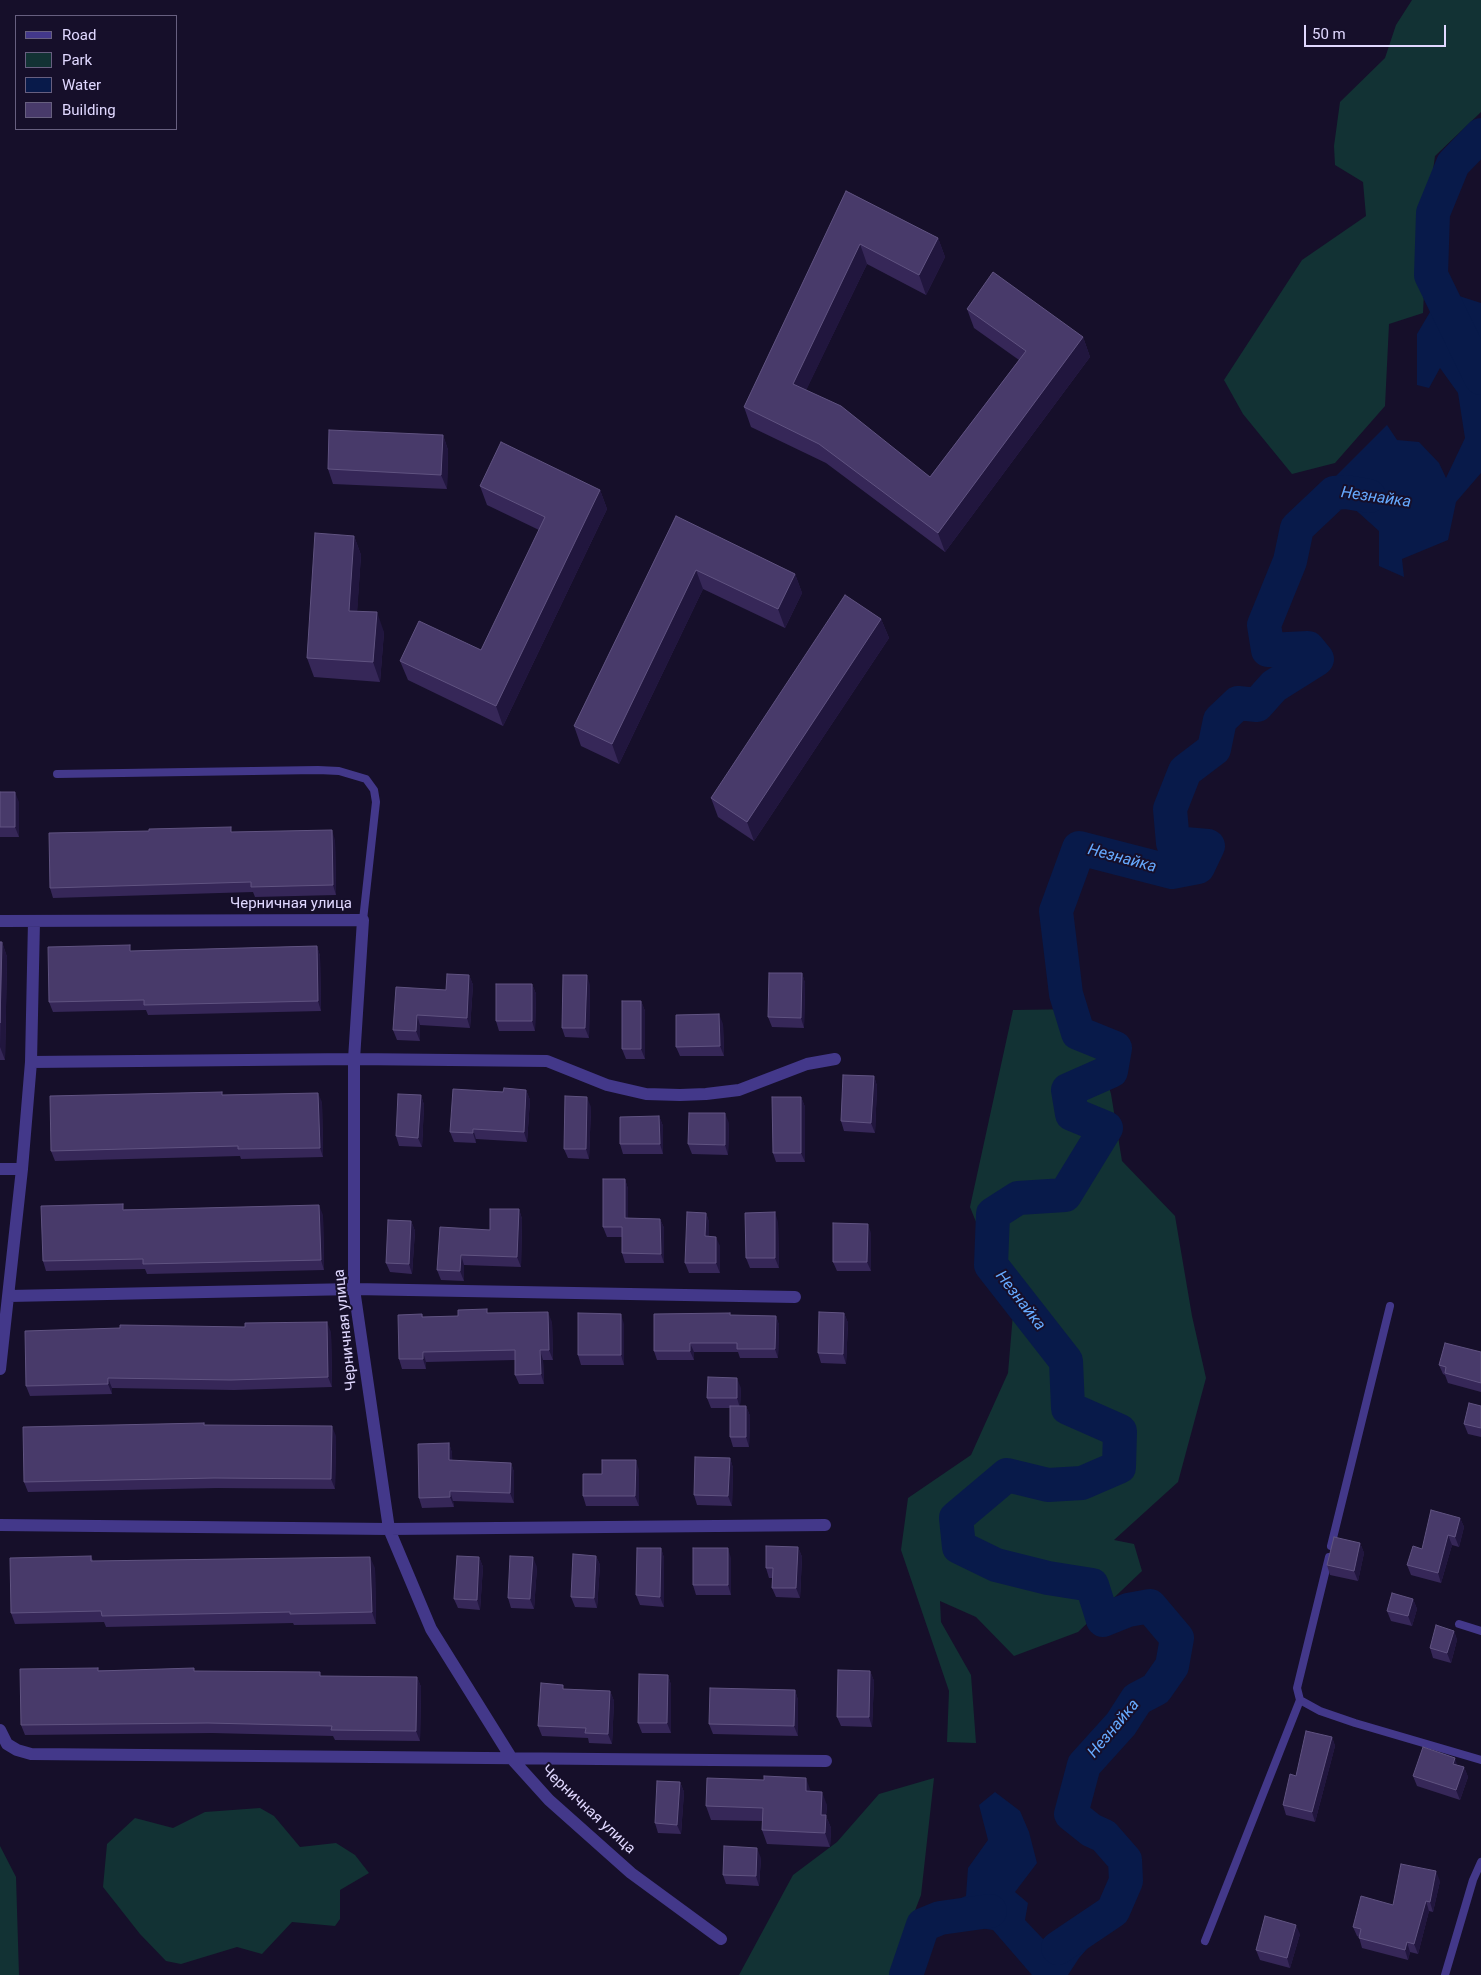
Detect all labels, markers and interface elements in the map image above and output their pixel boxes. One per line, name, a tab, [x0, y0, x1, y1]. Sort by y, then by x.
legend	[15, 15, 178, 130]
scale bar	[1306, 15, 1448, 47]
text: 50 m	[1312, 25, 1346, 43]
text: Road	[62, 26, 96, 44]
text: Park	[62, 51, 92, 69]
text: Water	[62, 76, 101, 94]
text: Building	[62, 101, 116, 119]
water label: Незнайка	[1340, 484, 1412, 512]
water label: Незнайка	[1086, 841, 1158, 877]
street label: Черничная улица	[230, 895, 352, 913]
water label: Незнайка	[991, 1267, 1049, 1335]
street label: Черничная улица	[331, 1268, 361, 1392]
water label: Незнайка	[1084, 1696, 1144, 1762]
street label: Черничная улица	[537, 1762, 639, 1858]

